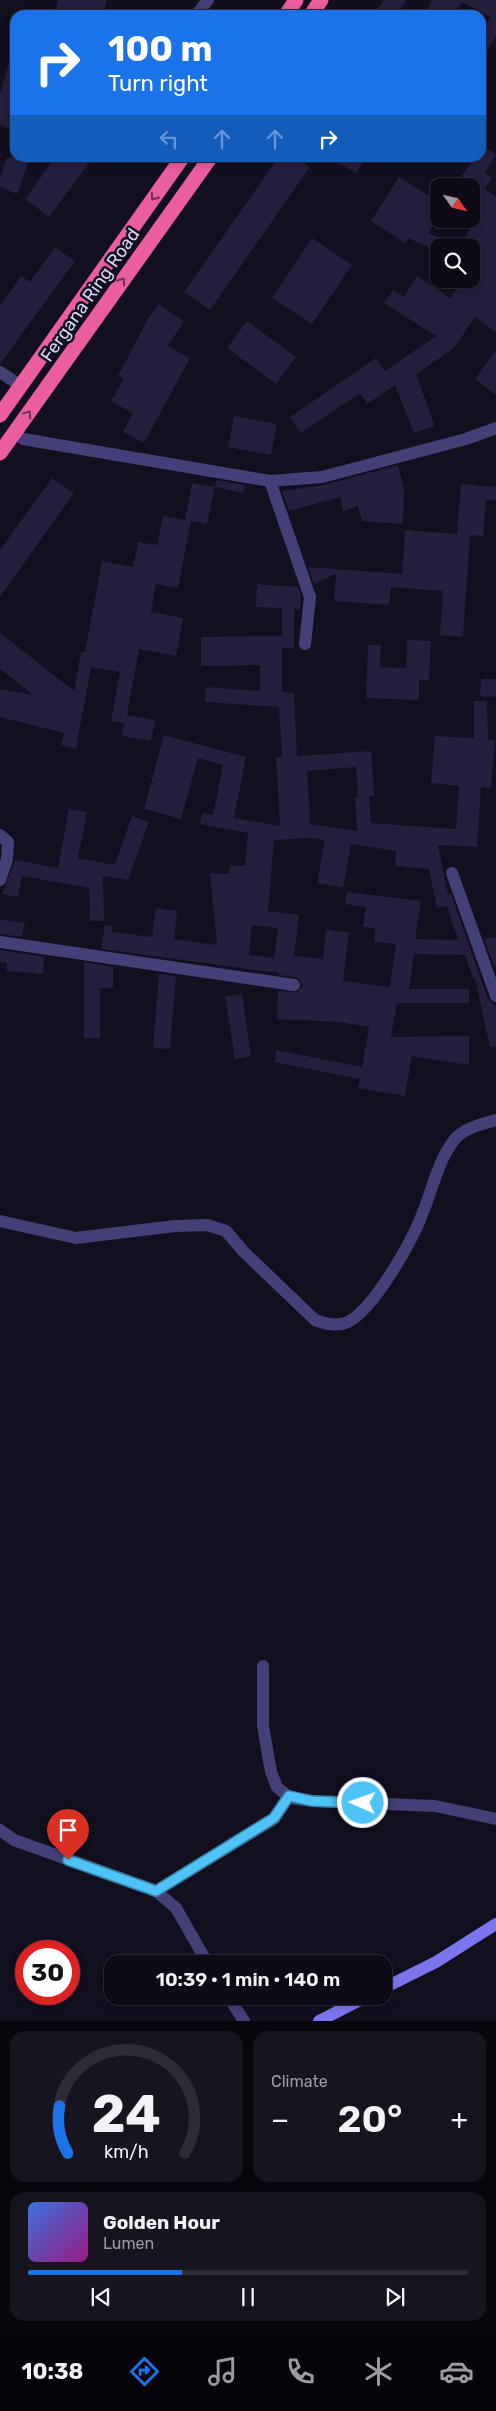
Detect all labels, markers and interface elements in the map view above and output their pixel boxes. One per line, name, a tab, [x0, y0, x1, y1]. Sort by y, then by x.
text: 100 m	[108, 28, 213, 70]
icon: right	[25, 30, 90, 95]
text: Turn right	[108, 70, 208, 97]
icon: left	[155, 125, 183, 153]
icon: ahead	[208, 125, 236, 153]
icon: ahead	[261, 125, 289, 153]
icon: right	[314, 125, 342, 153]
north arrow	[430, 178, 480, 228]
map controls	[430, 178, 480, 288]
one-way arrow	[151, 191, 160, 201]
street label: Fergana Ring Road	[36, 224, 144, 366]
button: search	[430, 238, 480, 288]
one-way arrow	[116, 277, 125, 287]
one-way arrow	[22, 410, 31, 420]
position arrow	[336, 1776, 388, 1828]
pin	[47, 1809, 89, 1860]
icon: arrive	[54, 1816, 82, 1844]
speed limit sign: 30	[15, 1940, 80, 2005]
text: 10:39 · 1 min · 140 m	[156, 1968, 340, 1991]
text: Climate	[271, 2072, 328, 2091]
text: 24	[92, 2083, 161, 2145]
text: 20°	[337, 2096, 402, 2142]
text: −	[271, 2103, 289, 2136]
text: +	[451, 2103, 468, 2136]
text: km/h	[104, 2141, 149, 2162]
text: Golden Hour	[103, 2211, 220, 2234]
text: Lumen	[103, 2234, 154, 2253]
icon: previous	[87, 2283, 115, 2311]
icon: pause	[234, 2283, 262, 2311]
icon: next	[381, 2283, 409, 2311]
icon: directions	[127, 2354, 162, 2389]
icon: music	[205, 2354, 240, 2389]
icon: phone	[283, 2354, 318, 2389]
icon: climate	[361, 2354, 396, 2389]
icon: car	[439, 2354, 474, 2389]
text: 10:38	[22, 2358, 83, 2385]

